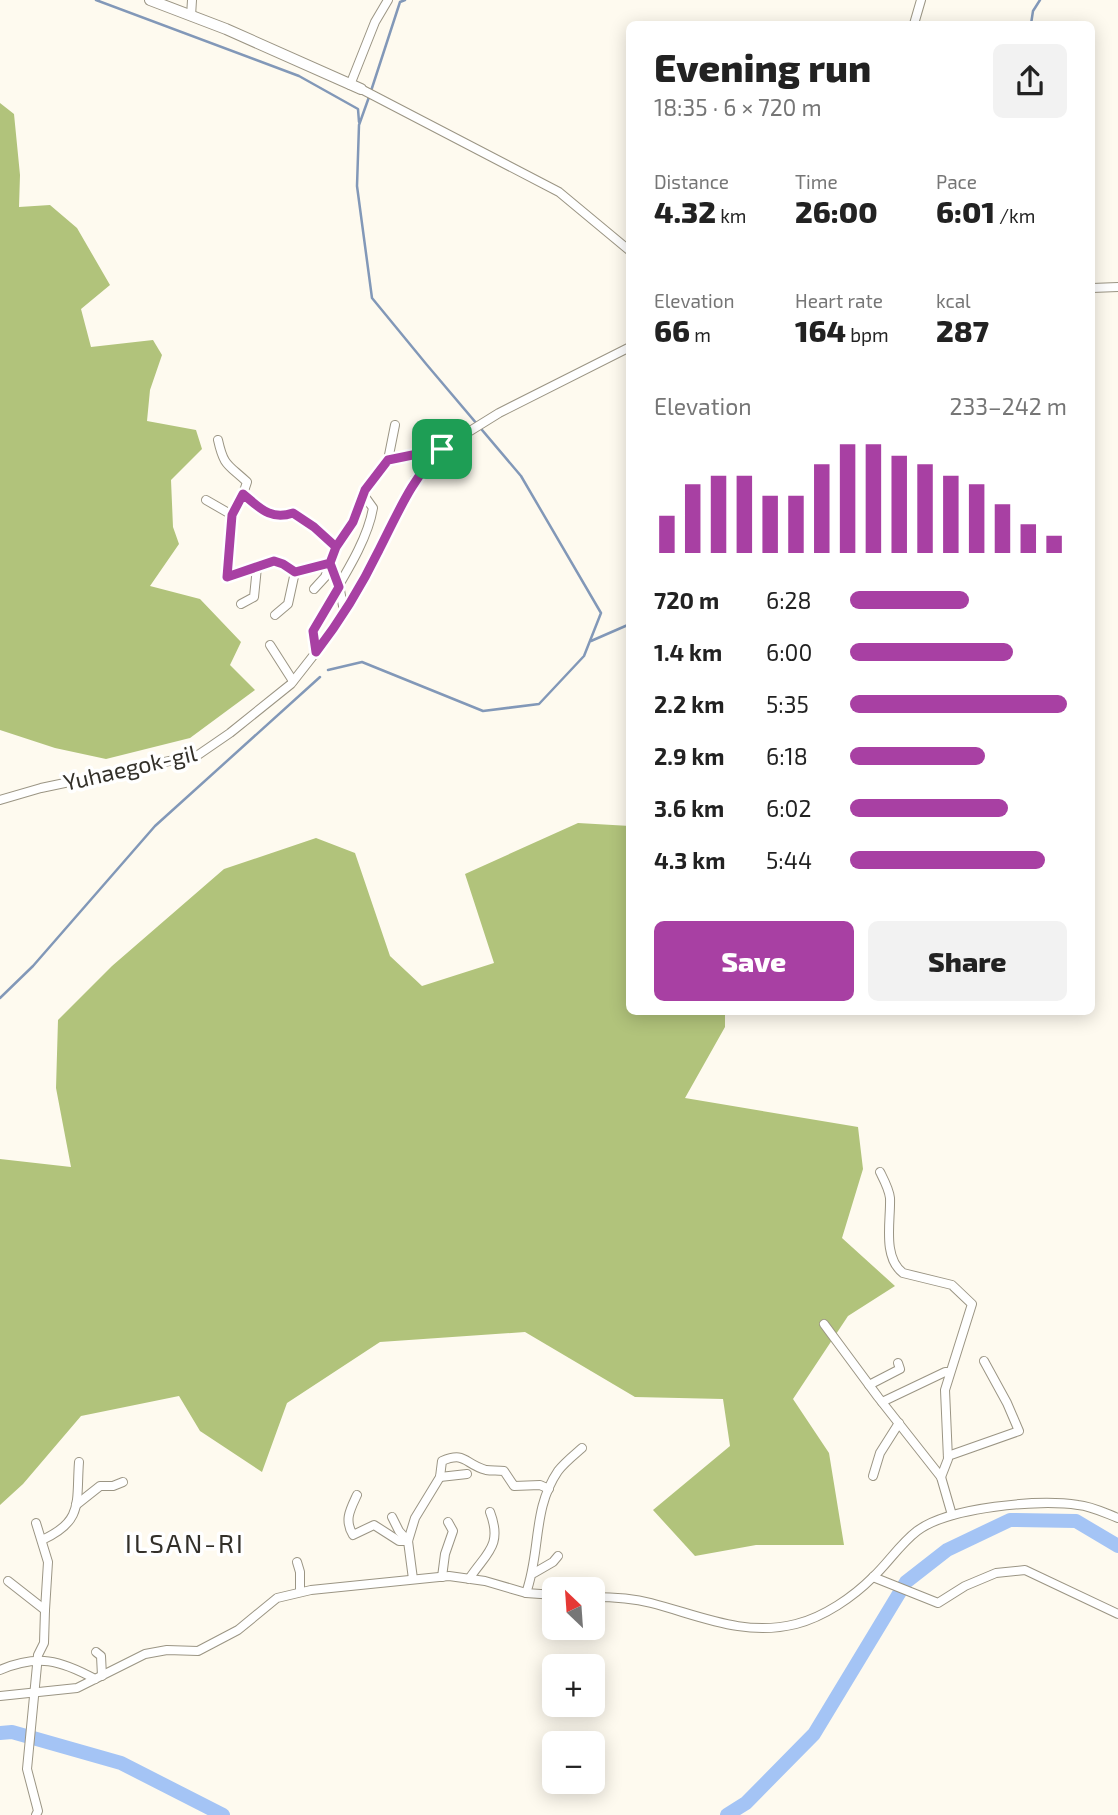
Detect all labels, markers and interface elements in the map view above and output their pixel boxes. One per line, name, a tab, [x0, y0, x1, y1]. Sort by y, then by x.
text: Evening run	[654, 44, 871, 90]
button: share	[993, 44, 1067, 118]
text: 18:35 · 6 × 720 m	[654, 93, 822, 121]
text: Distance	[654, 170, 729, 193]
text: Time	[795, 170, 838, 193]
text: Pace	[936, 170, 977, 193]
text: 4.32	[654, 193, 716, 229]
text: 26:00	[795, 193, 878, 229]
text: 6:01	[936, 193, 995, 229]
text: km	[716, 204, 747, 227]
text: /km	[995, 204, 1035, 227]
text: Elevation	[654, 289, 735, 312]
text: Heart rate	[795, 289, 883, 312]
text: kcal	[936, 289, 971, 312]
text: 66	[654, 312, 690, 348]
text: 164	[795, 312, 846, 348]
text: 287	[936, 312, 989, 348]
text: m	[690, 323, 711, 346]
text: bpm	[846, 323, 889, 346]
text: Elevation	[654, 392, 752, 420]
text: 233–242 m	[950, 392, 1067, 420]
pin	[412, 419, 472, 479]
icon: arrive	[423, 430, 461, 468]
text: 720 m	[654, 586, 719, 614]
text: 6:28	[766, 586, 811, 614]
text: 1.4 km	[654, 638, 722, 666]
text: 6:00	[766, 638, 812, 666]
text: 2.2 km	[654, 690, 724, 718]
text: 5:35	[766, 690, 809, 718]
street label: Yuhaegok-gil	[61, 738, 200, 796]
text: 2.9 km	[654, 742, 725, 770]
text: 6:18	[766, 742, 808, 770]
text: 3.6 km	[654, 794, 724, 822]
text: 6:02	[766, 794, 811, 822]
text: 4.3 km	[654, 846, 725, 874]
text: 5:44	[766, 846, 812, 874]
button: Save	[654, 921, 854, 1001]
button: Share	[868, 921, 1067, 1001]
district label: ILSAN-RI	[125, 1527, 245, 1558]
north arrow	[542, 1577, 606, 1640]
map controls	[542, 1577, 605, 1794]
button: +	[542, 1654, 605, 1717]
button: −	[542, 1731, 605, 1794]

